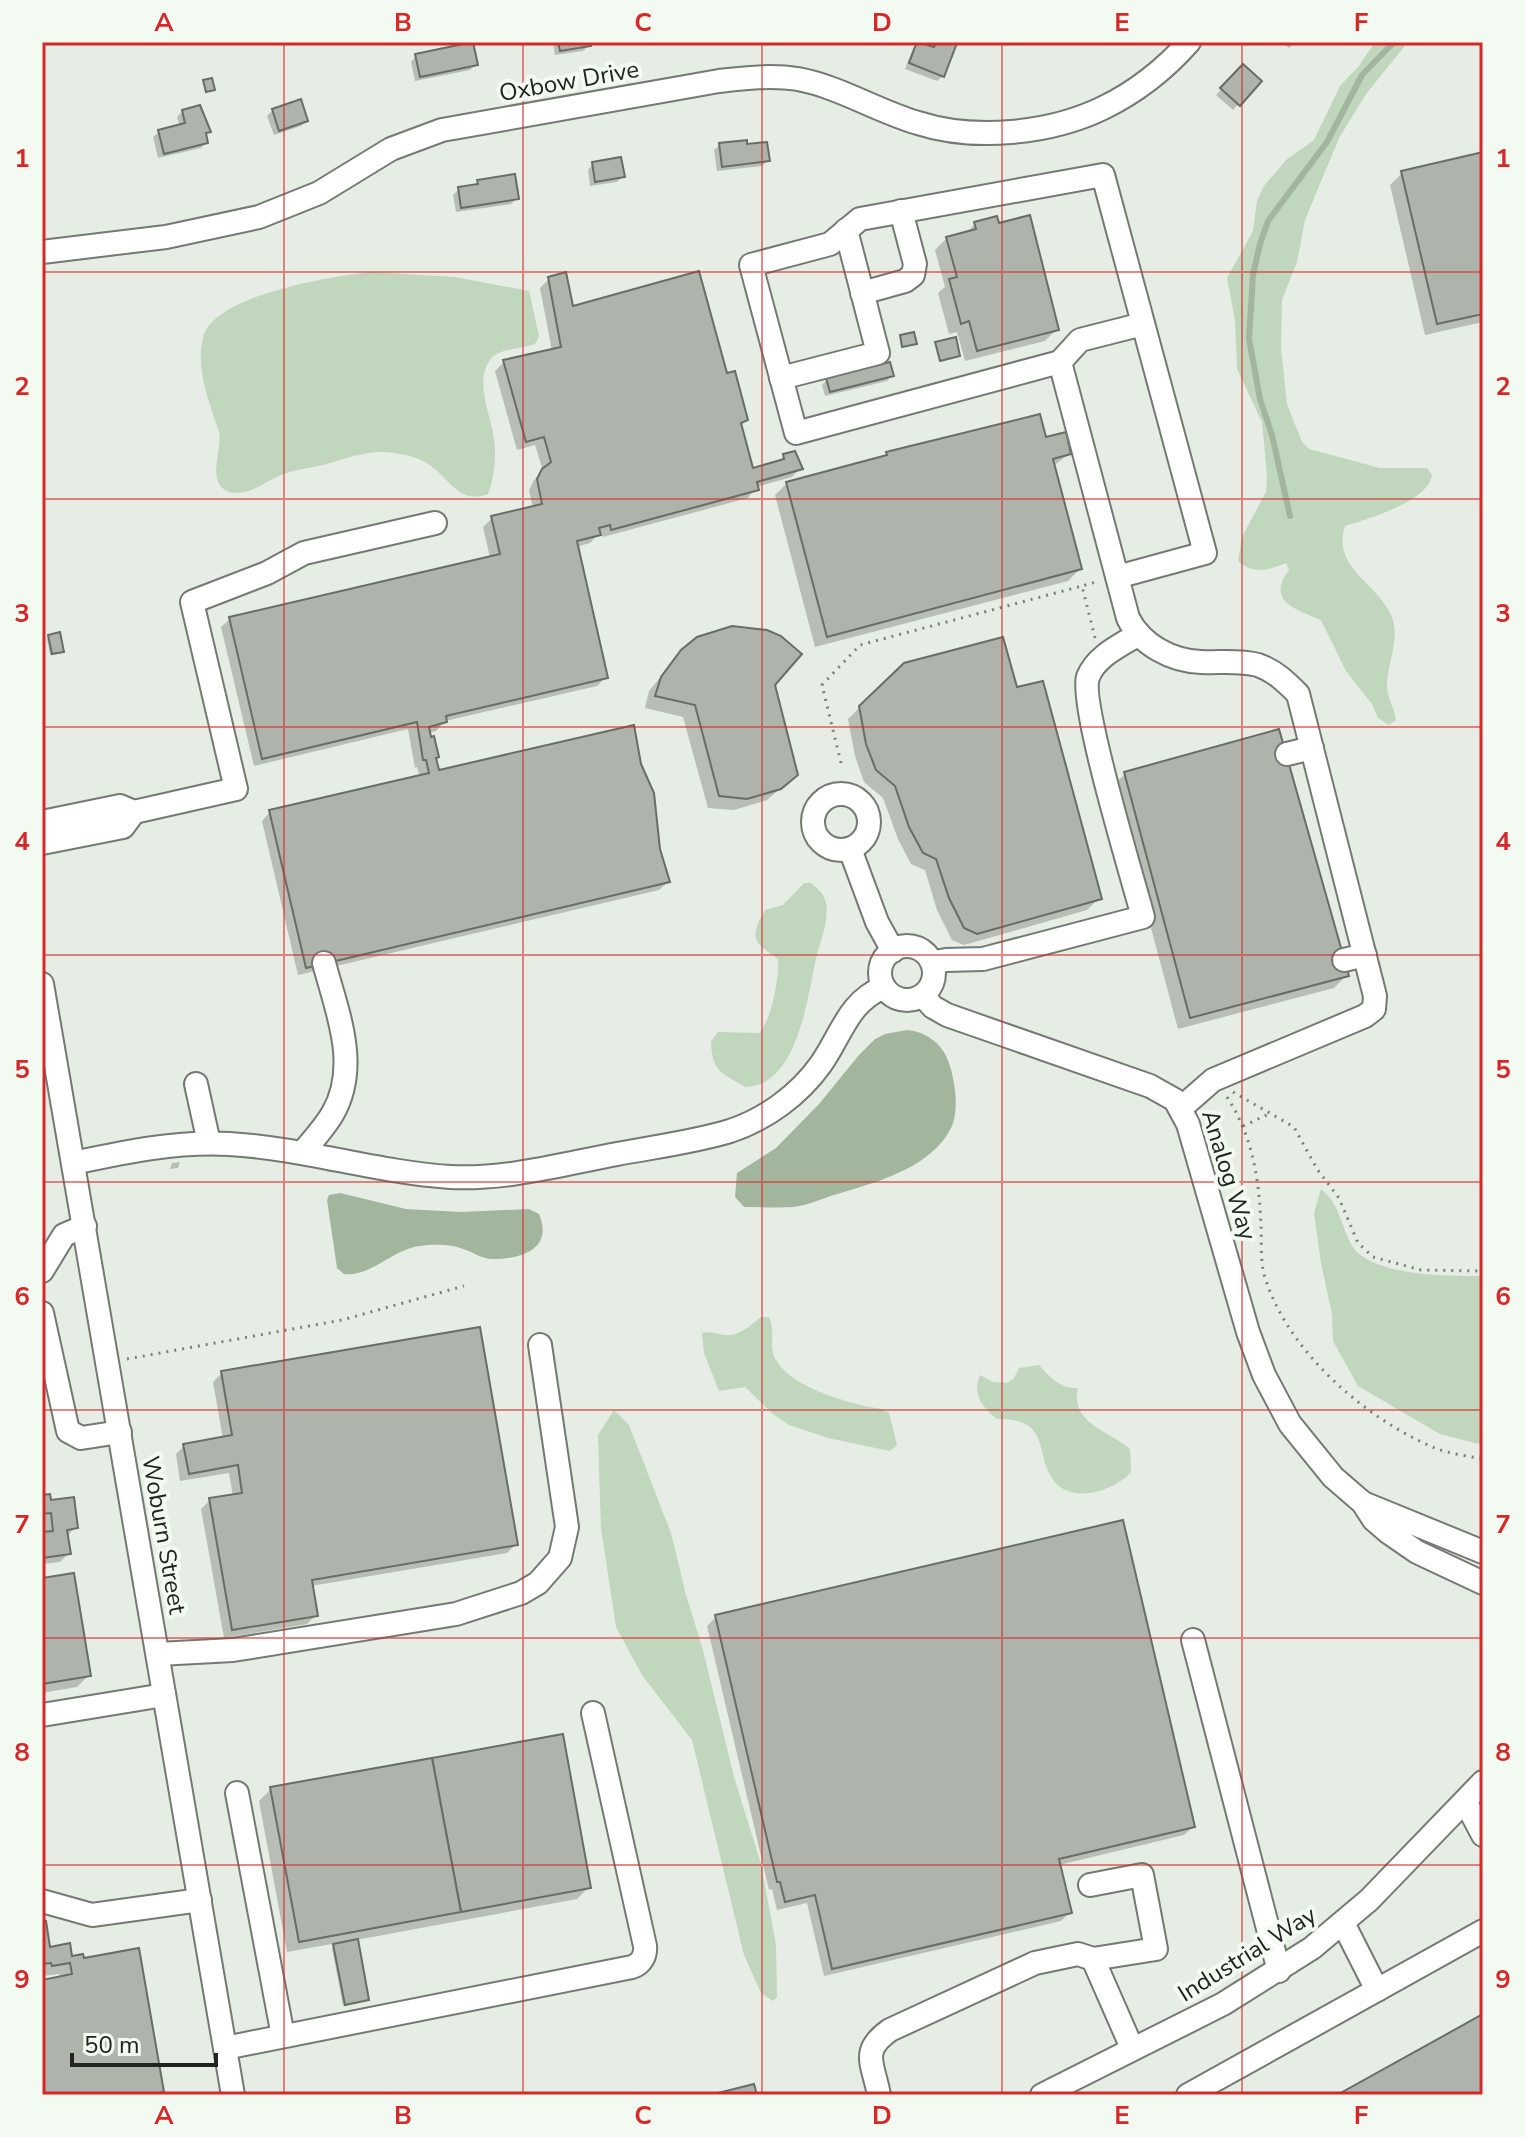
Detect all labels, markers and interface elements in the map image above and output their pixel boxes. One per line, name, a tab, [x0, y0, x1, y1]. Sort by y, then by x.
text: A	[154, 5, 174, 40]
text: B	[394, 5, 412, 40]
text: C	[634, 5, 652, 40]
text: D	[872, 5, 892, 40]
text: E	[1114, 5, 1130, 40]
text: F	[1354, 5, 1368, 40]
street label: Oxbow Drive	[497, 53, 641, 109]
text: 1	[14, 141, 30, 176]
text: 1	[1495, 141, 1511, 176]
text: 2	[14, 369, 30, 404]
text: 2	[1495, 369, 1511, 404]
text: 3	[14, 596, 30, 631]
text: 3	[1495, 596, 1511, 631]
text: 4	[14, 824, 30, 859]
text: 4	[1495, 824, 1511, 859]
text: 5	[14, 1052, 30, 1087]
text: 5	[1495, 1052, 1511, 1087]
street label: Analog Way	[1194, 1106, 1264, 1245]
text: 6	[14, 1279, 30, 1314]
text: 6	[1495, 1279, 1511, 1314]
street label: Woburn Street	[134, 1454, 194, 1617]
text: 7	[14, 1507, 30, 1542]
text: 7	[1495, 1507, 1511, 1542]
text: 8	[14, 1735, 30, 1770]
text: 8	[1495, 1735, 1511, 1770]
street label: Industrial Way	[1172, 1898, 1323, 2009]
text: 9	[14, 1962, 30, 1997]
text: 9	[1495, 1962, 1511, 1997]
scale bar	[72, 2017, 216, 2067]
text: 50 m	[84, 2029, 140, 2061]
text: A	[154, 2098, 174, 2133]
text: B	[394, 2098, 412, 2133]
text: C	[634, 2098, 652, 2133]
text: D	[872, 2098, 892, 2133]
text: E	[1114, 2098, 1130, 2133]
text: F	[1354, 2098, 1368, 2133]

